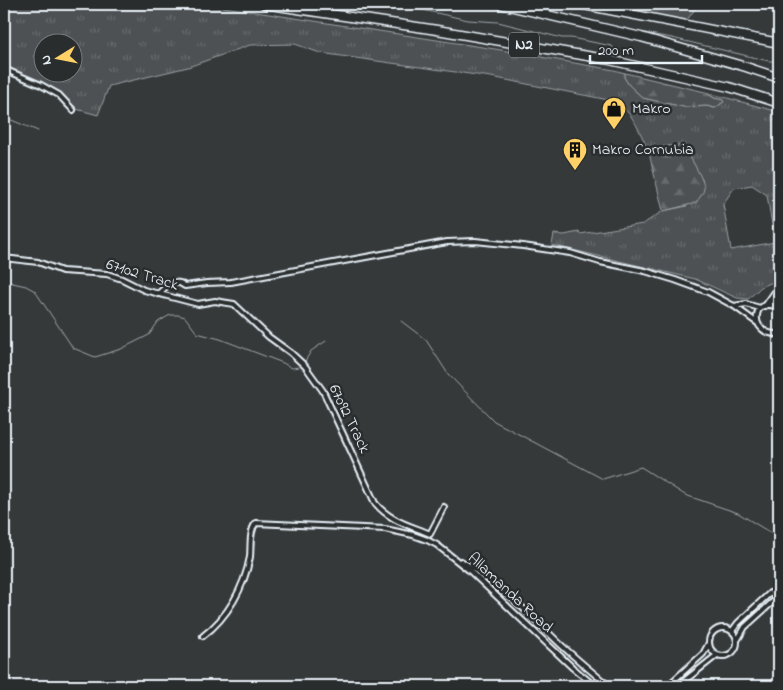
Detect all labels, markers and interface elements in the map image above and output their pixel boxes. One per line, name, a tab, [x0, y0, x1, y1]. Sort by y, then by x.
north arrow	[32, 32, 82, 82]
road number: N2	[509, 32, 539, 58]
scale bar	[590, 32, 703, 64]
text: 200 m	[598, 40, 634, 62]
text: N	[36, 54, 58, 66]
shop icon: Makro	[601, 96, 627, 130]
place label: Makro	[632, 97, 671, 121]
building icon: Makro Cornubia	[562, 137, 588, 171]
place label: Makro Cornubia	[592, 138, 694, 162]
street label: 67102 Track	[103, 253, 182, 298]
street label: 67092 Track	[322, 380, 376, 458]
street label: Allamanda Road	[462, 547, 558, 639]

